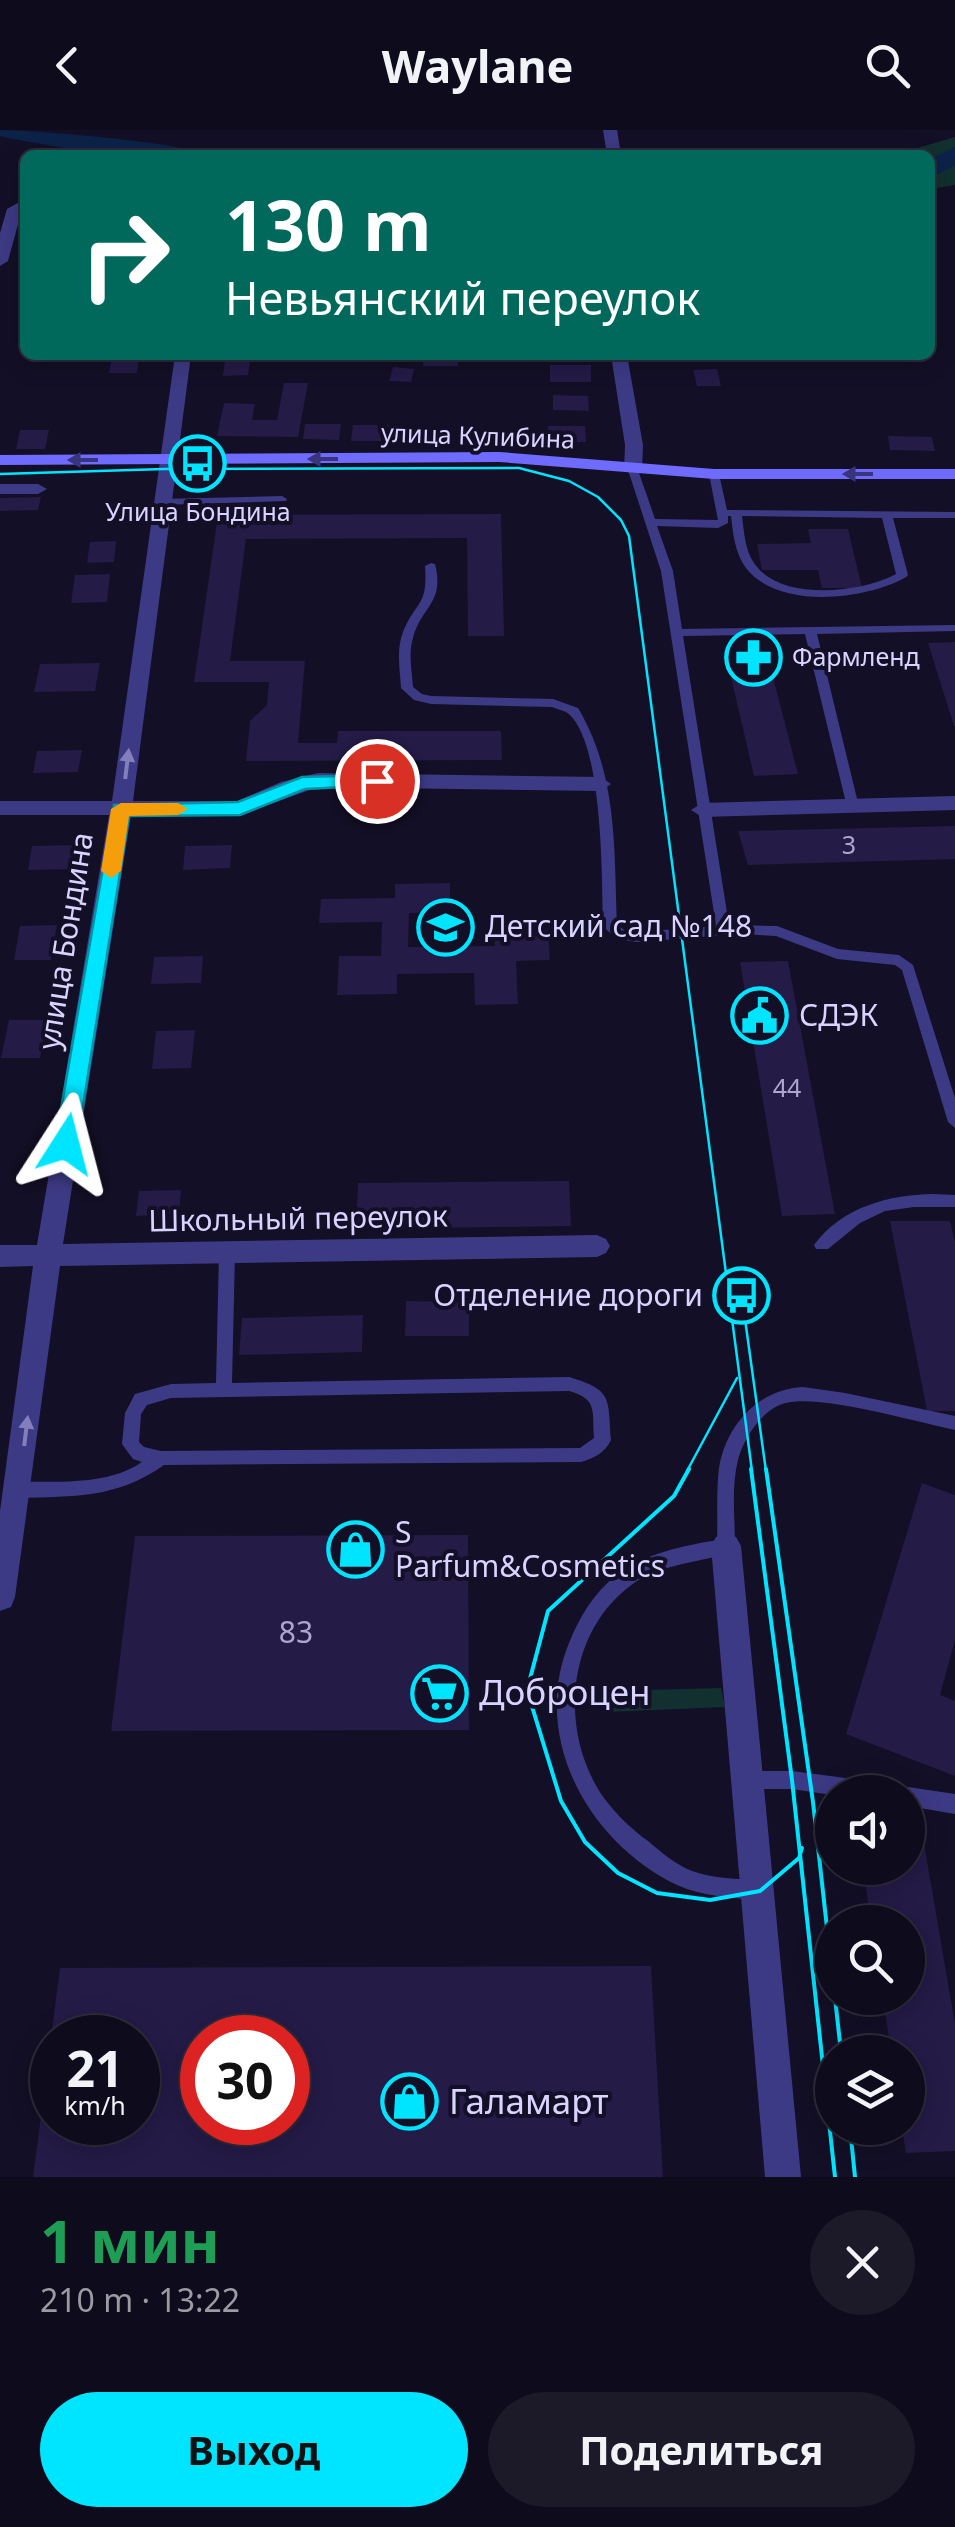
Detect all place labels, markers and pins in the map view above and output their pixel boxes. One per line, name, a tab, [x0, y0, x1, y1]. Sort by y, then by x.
bus stop icon: Улица Бондина	[168, 433, 228, 493]
place label: Улица Бондина	[105, 494, 291, 528]
pharmacy icon: Фармленд	[723, 627, 783, 687]
place label: Фармленд	[792, 639, 920, 673]
pin	[335, 739, 420, 824]
school or university icon: Детский сад №148	[416, 897, 476, 957]
place label: Детский сад №148	[485, 905, 752, 946]
public building icon: СДЭК	[730, 986, 790, 1046]
place label: СДЭК	[799, 994, 878, 1035]
bus stop icon: Отделение дороги	[712, 1266, 772, 1326]
place label: Отделение дороги	[433, 1274, 703, 1315]
place label: S Parfum&Cosmetics	[395, 1511, 665, 1586]
shop icon: S Parfum&Cosmetics	[326, 1520, 386, 1580]
supermarket icon: Доброцен	[410, 1663, 470, 1723]
place label: Доброцен	[479, 1668, 650, 1715]
shop icon: Галамарт	[380, 2072, 440, 2132]
place label: Галамарт	[449, 2077, 608, 2124]

